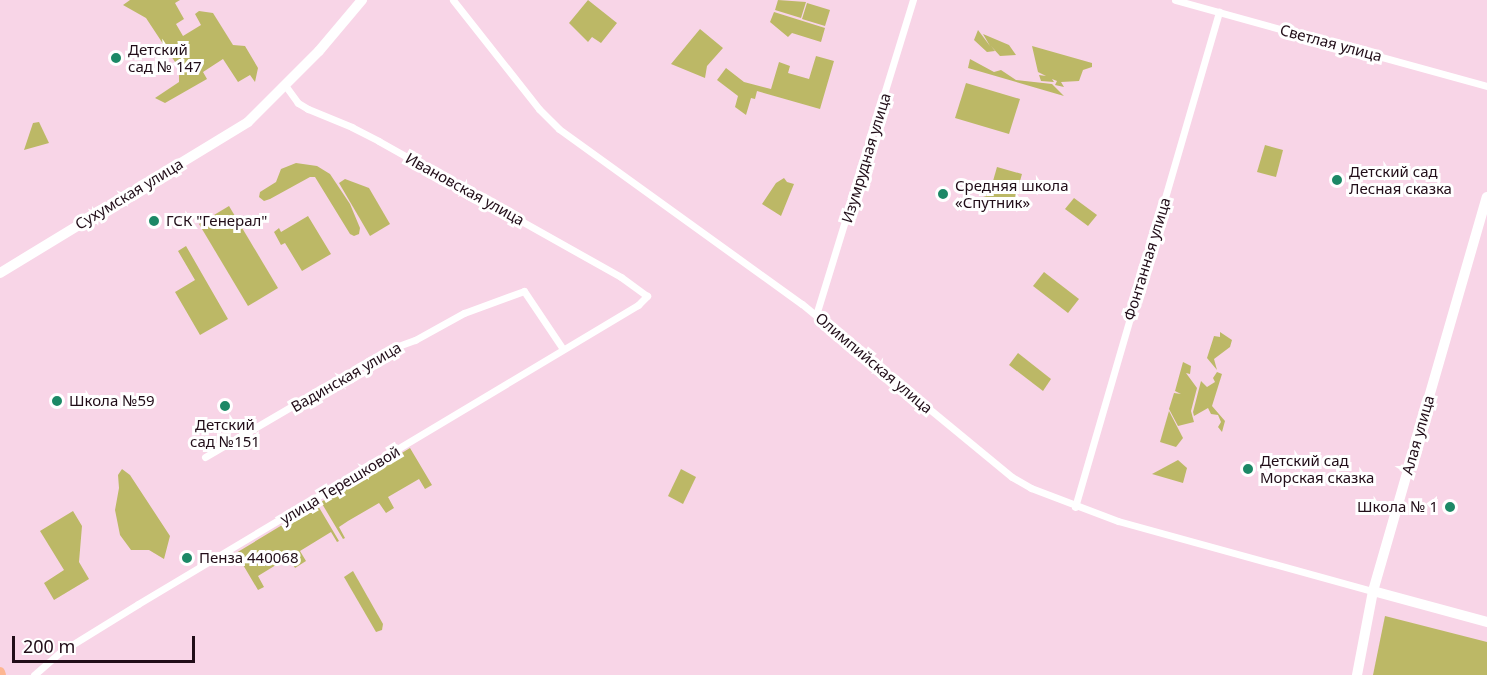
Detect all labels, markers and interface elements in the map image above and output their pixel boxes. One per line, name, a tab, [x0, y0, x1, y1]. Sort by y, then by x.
street label: Светлая улица	[1278, 21, 1384, 65]
place label: Детский сад № 147	[128, 40, 202, 75]
marker: Детский сад № 147	[109, 51, 123, 65]
street label: Изумрудная улица	[838, 91, 894, 225]
street label: Ивановская улица	[402, 149, 528, 229]
street label: Сухумская улица	[72, 155, 186, 233]
place label: Детский сад Лесная сказка	[1349, 162, 1452, 197]
marker: Детский сад Лесная сказка	[1330, 173, 1344, 187]
place label: Средняя школа «Спутник»	[955, 176, 1068, 211]
marker: Средняя школа «Спутник»	[936, 187, 950, 201]
street label: Фонтанная улица	[1120, 195, 1174, 323]
place label: ГСК "Генерал"	[166, 212, 267, 230]
marker: ГСК "Генерал"	[147, 214, 161, 228]
street label: Олимпийская улица	[812, 309, 936, 417]
street label: Вадинская улица	[288, 338, 404, 416]
place label: Школа №59	[69, 392, 155, 410]
street label: Алая улица	[1398, 393, 1438, 477]
marker: Школа №59	[50, 394, 64, 408]
marker: Детский сад №151	[218, 399, 232, 413]
place label: Детский сад №151	[190, 415, 260, 450]
street label: улица Терешковой	[277, 442, 403, 528]
place label: Детский сад Морская сказка	[1260, 451, 1374, 486]
marker: Детский сад Морская сказка	[1241, 462, 1255, 476]
place label: Школа № 1	[1357, 498, 1438, 516]
marker: Школа № 1	[1443, 500, 1457, 514]
place label: Пенза 440068	[199, 549, 299, 567]
marker: Пенза 440068	[180, 551, 194, 565]
scale bar	[15, 624, 198, 662]
text: 200 m	[23, 634, 75, 658]

